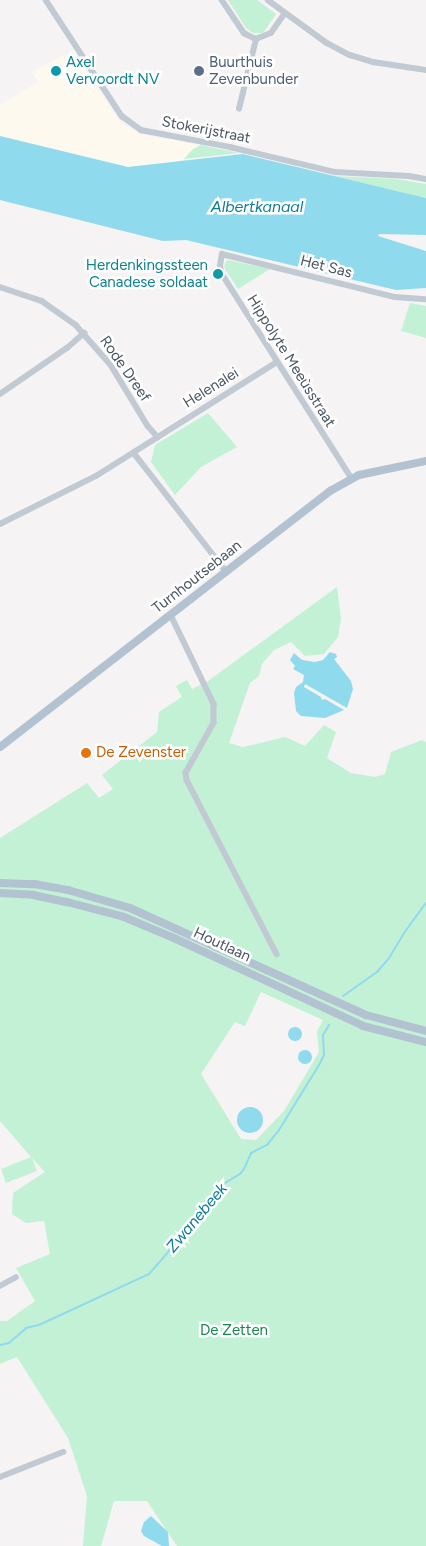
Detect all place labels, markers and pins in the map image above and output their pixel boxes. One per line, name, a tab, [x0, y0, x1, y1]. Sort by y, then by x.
place label: Axel Vervoordt NV	[66, 53, 159, 88]
place label: Buurthuis Zevenbunder	[209, 53, 298, 88]
marker: Axel Vervoordt NV	[50, 65, 62, 77]
marker: Buurthuis Zevenbunder	[193, 65, 205, 77]
place label: Herdenkingssteen Canadese soldaat	[86, 256, 208, 291]
marker: Herdenkingssteen Canadese soldaat	[212, 268, 224, 280]
place label: De Zevenster	[96, 744, 186, 762]
marker: De Zevenster	[80, 747, 92, 759]

